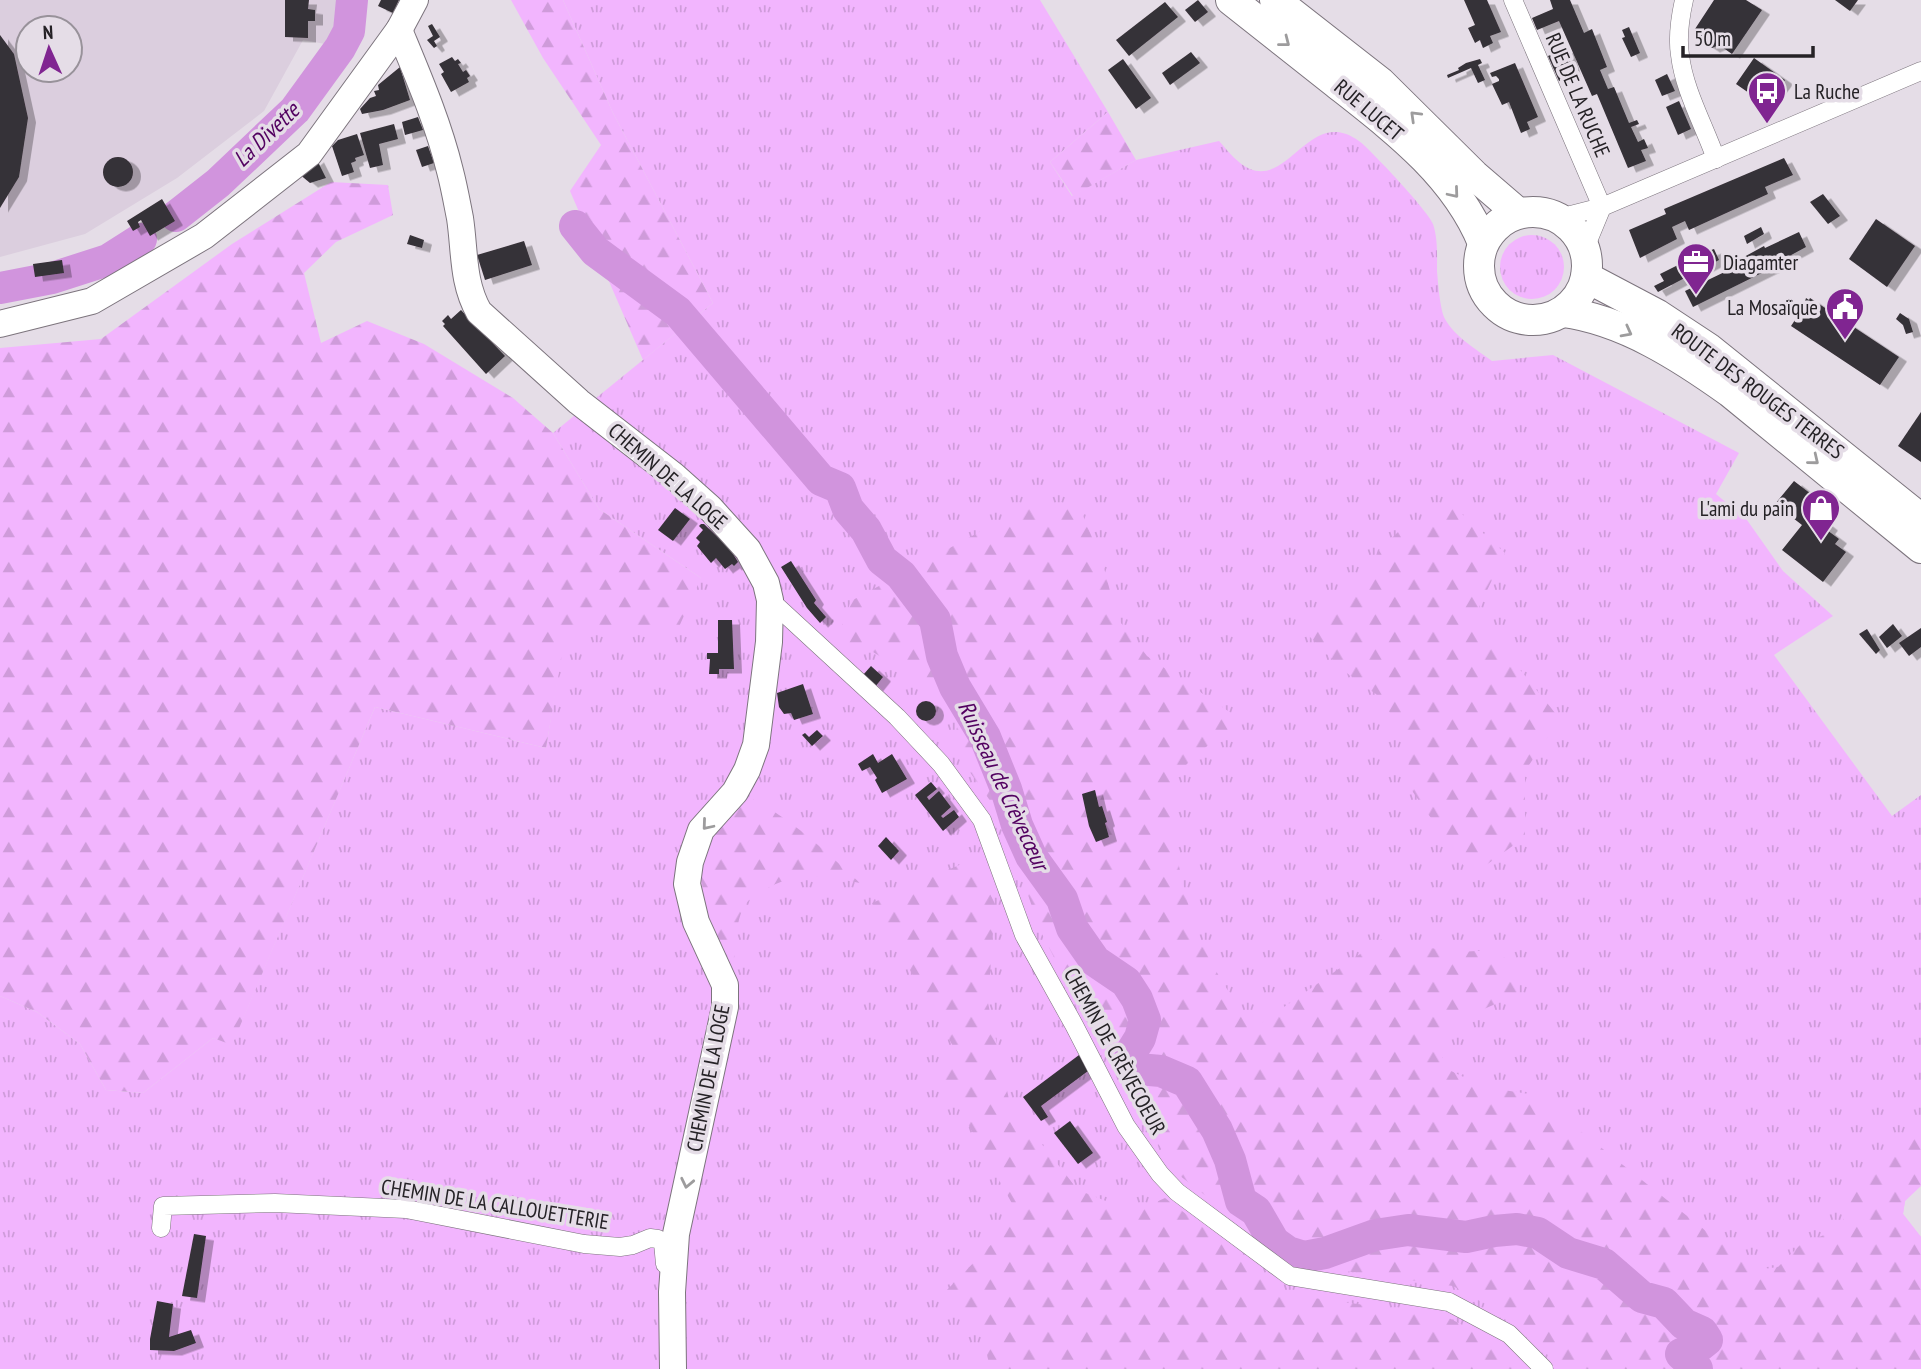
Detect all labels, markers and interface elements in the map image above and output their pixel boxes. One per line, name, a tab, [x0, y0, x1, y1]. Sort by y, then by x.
north arrow	[14, 14, 84, 84]
scale bar	[1683, 14, 1812, 58]
text: N	[42, 20, 54, 44]
text: 50 m	[1694, 25, 1731, 52]
street label: RUE DE LA RUCHE	[1540, 29, 1616, 161]
one-way arrow	[1277, 34, 1289, 47]
bus stop icon: La Ruche	[1746, 70, 1788, 125]
street label: RUE LUCET	[1329, 73, 1410, 147]
place label: La Ruche	[1794, 78, 1860, 105]
water label: La Divette	[227, 94, 306, 172]
one-way arrow	[1410, 111, 1423, 124]
one-way arrow	[1446, 185, 1459, 198]
office icon: Diagamter	[1675, 241, 1717, 296]
place label: Diagamter	[1723, 249, 1798, 276]
public building icon: La Mosaïque	[1824, 286, 1866, 341]
place label: La Mosaïque	[1727, 294, 1818, 321]
street label: ROUTE DES ROUGES TERRES	[1666, 317, 1850, 465]
one-way arrow	[1620, 323, 1633, 337]
street label: CHEMIN DE LA LOGE	[603, 417, 733, 535]
one-way arrow	[1806, 452, 1818, 465]
shop icon: L'ami du pain	[1800, 487, 1842, 542]
place label: L'ami du pain	[1700, 495, 1794, 522]
water label: Ruisseau de Crèvecœur	[952, 696, 1057, 878]
one-way arrow	[703, 816, 715, 829]
street label: CHEMIN DE CRÈVECOEUR	[1058, 963, 1172, 1139]
street label: CHEMIN DE LA LOGE	[681, 1002, 735, 1154]
street label: CHEMIN DE LA CALLOUETTERIE	[379, 1173, 611, 1235]
one-way arrow	[681, 1177, 696, 1189]

